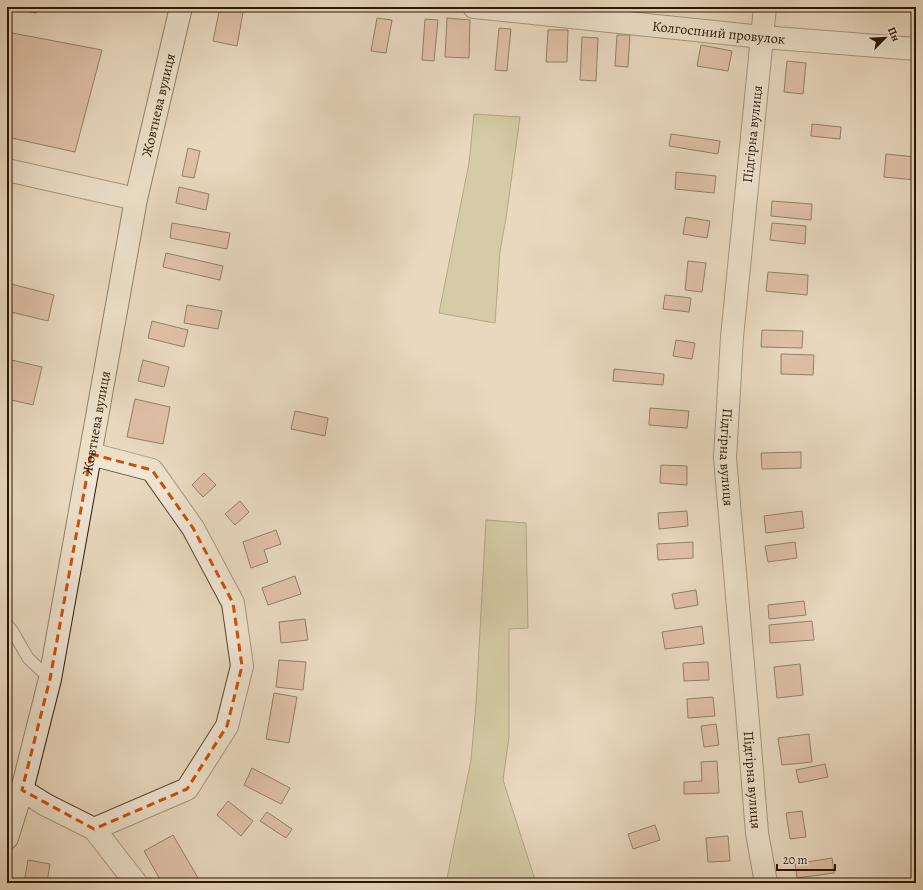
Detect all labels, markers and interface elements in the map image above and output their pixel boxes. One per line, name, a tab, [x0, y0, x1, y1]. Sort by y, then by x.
street label: Колгоспний провулок	[651, 17, 786, 49]
north arrow	[865, 18, 905, 58]
text: Пн	[884, 25, 904, 44]
street label: Жовтнева вулиця	[137, 51, 180, 159]
street label: Підгірна вулиця	[738, 84, 767, 184]
street label: Жовтнева вулиця	[78, 369, 115, 477]
street label: Підгірна вулиця	[715, 408, 738, 507]
street label: Підгірна вулиця	[739, 730, 766, 830]
scale bar	[777, 846, 835, 872]
text: 20 m	[783, 852, 807, 868]

